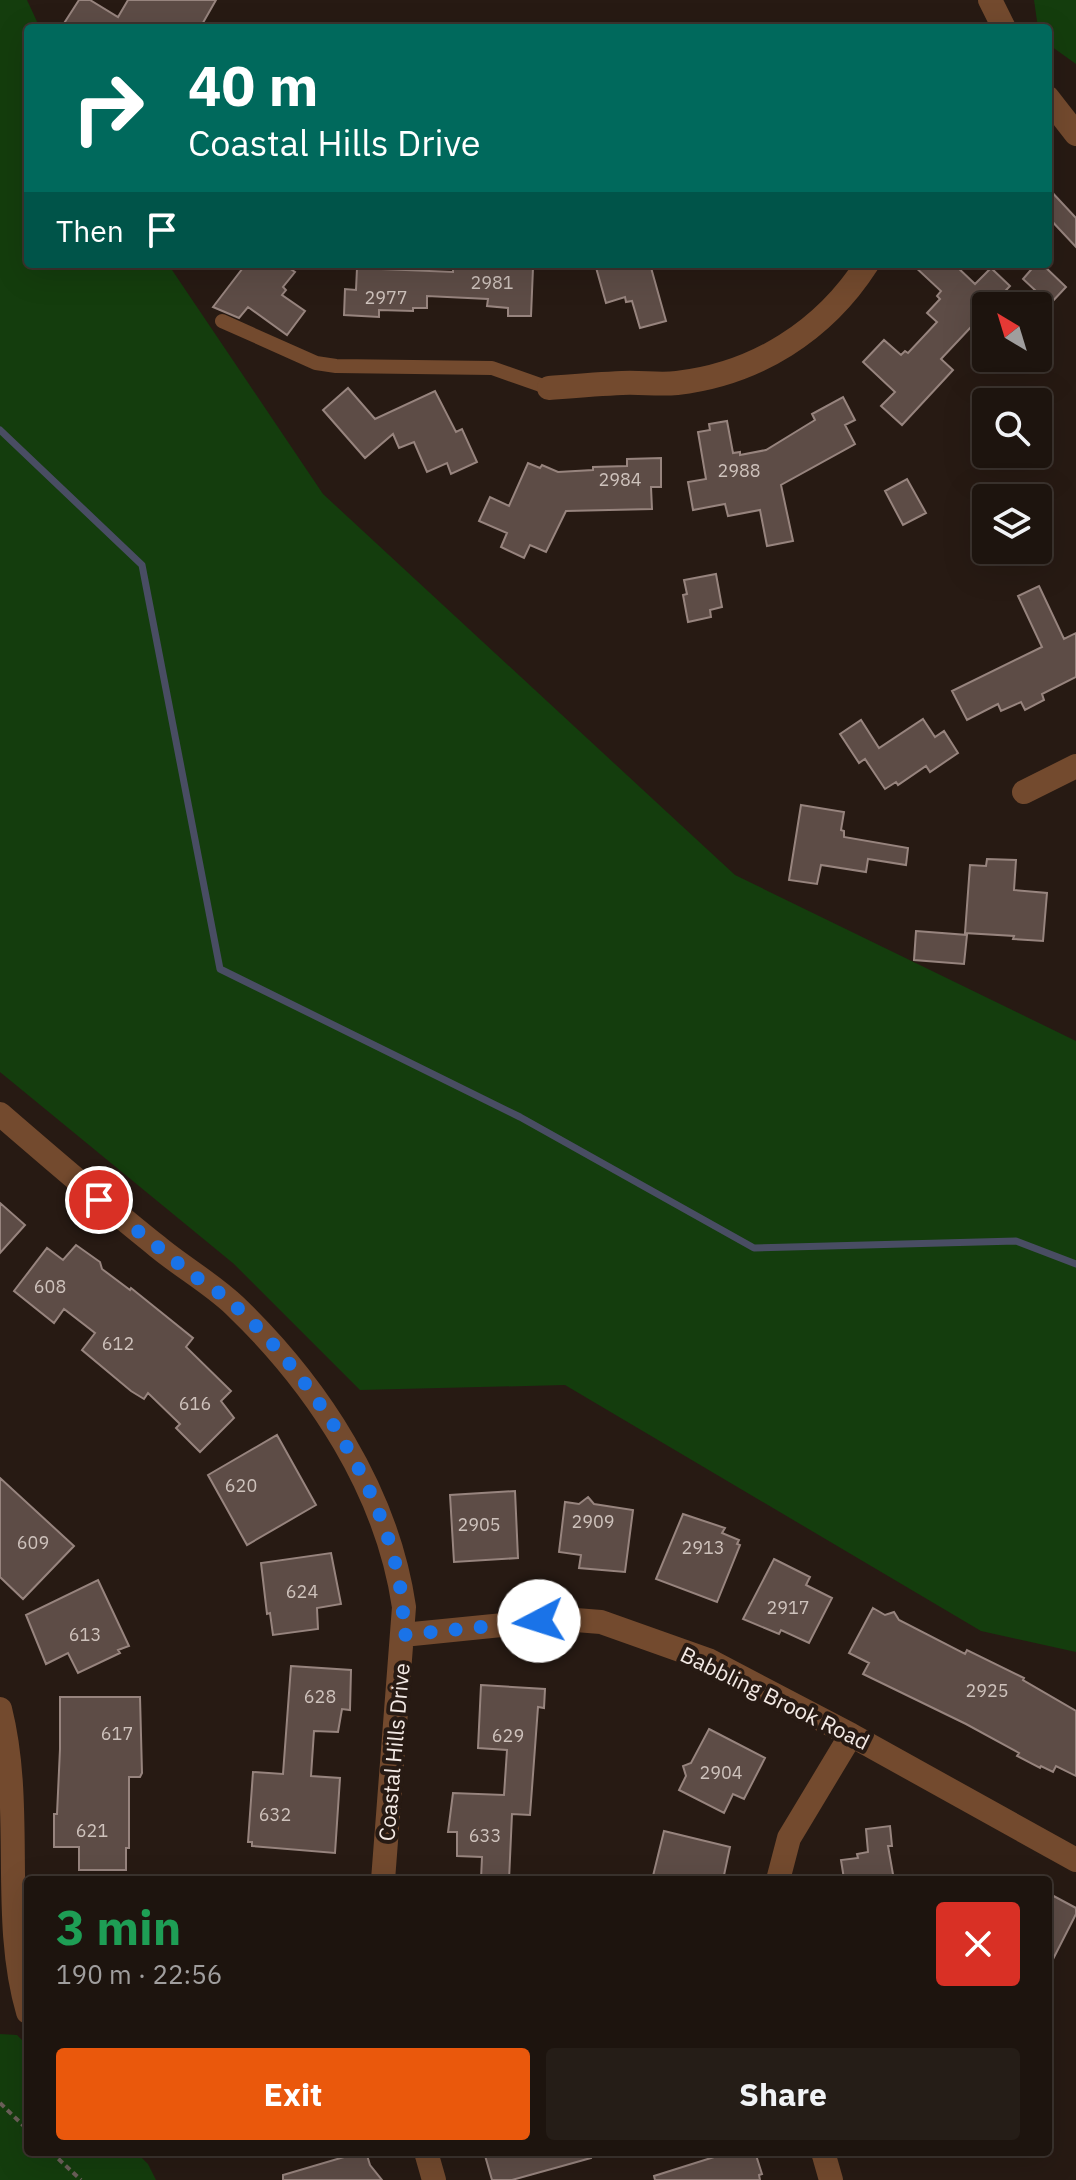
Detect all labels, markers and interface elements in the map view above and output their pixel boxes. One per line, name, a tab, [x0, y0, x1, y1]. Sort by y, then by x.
text: 40 m	[188, 49, 318, 121]
icon: right	[56, 56, 160, 160]
text: Coastal Hills Drive	[188, 119, 481, 166]
icon: arrive	[140, 208, 184, 252]
text: Then	[56, 211, 124, 250]
house number: 2981	[470, 271, 514, 294]
house number: 2977	[364, 286, 408, 309]
north arrow	[972, 292, 1052, 372]
map controls	[972, 292, 1052, 564]
button: search	[972, 388, 1052, 468]
house number: 2988	[717, 459, 761, 482]
house number: 2984	[598, 468, 642, 491]
button: layers	[972, 484, 1052, 564]
pin	[65, 1166, 133, 1234]
icon: arrive	[77, 1178, 121, 1222]
house number: 608	[34, 1275, 66, 1298]
house number: 612	[102, 1332, 134, 1355]
house number: 616	[179, 1392, 211, 1415]
house number: 620	[225, 1474, 257, 1497]
house number: 2909	[571, 1510, 615, 1533]
house number: 2905	[457, 1513, 501, 1536]
house number: 609	[17, 1531, 49, 1554]
house number: 2913	[681, 1536, 725, 1559]
position arrow	[497, 1579, 581, 1663]
house number: 624	[286, 1580, 318, 1603]
house number: 2917	[766, 1596, 810, 1619]
house number: 613	[69, 1623, 101, 1646]
street label: Babbling Brook Road	[676, 1639, 874, 1756]
street label: Coastal Hills Drive	[371, 1662, 416, 1842]
house number: 2925	[965, 1679, 1009, 1702]
house number: 628	[304, 1685, 336, 1708]
house number: 617	[101, 1722, 133, 1745]
house number: 629	[492, 1724, 524, 1747]
house number: 2904	[699, 1761, 743, 1784]
house number: 632	[259, 1803, 291, 1826]
house number: 621	[76, 1819, 108, 1842]
house number: 633	[469, 1824, 501, 1847]
text: 3 min	[56, 1896, 181, 1958]
button: close	[936, 1902, 1020, 1986]
text: 190 m · 22:56	[56, 1957, 222, 1991]
button: Exit	[56, 2048, 530, 2140]
button: Share	[546, 2048, 1020, 2140]

